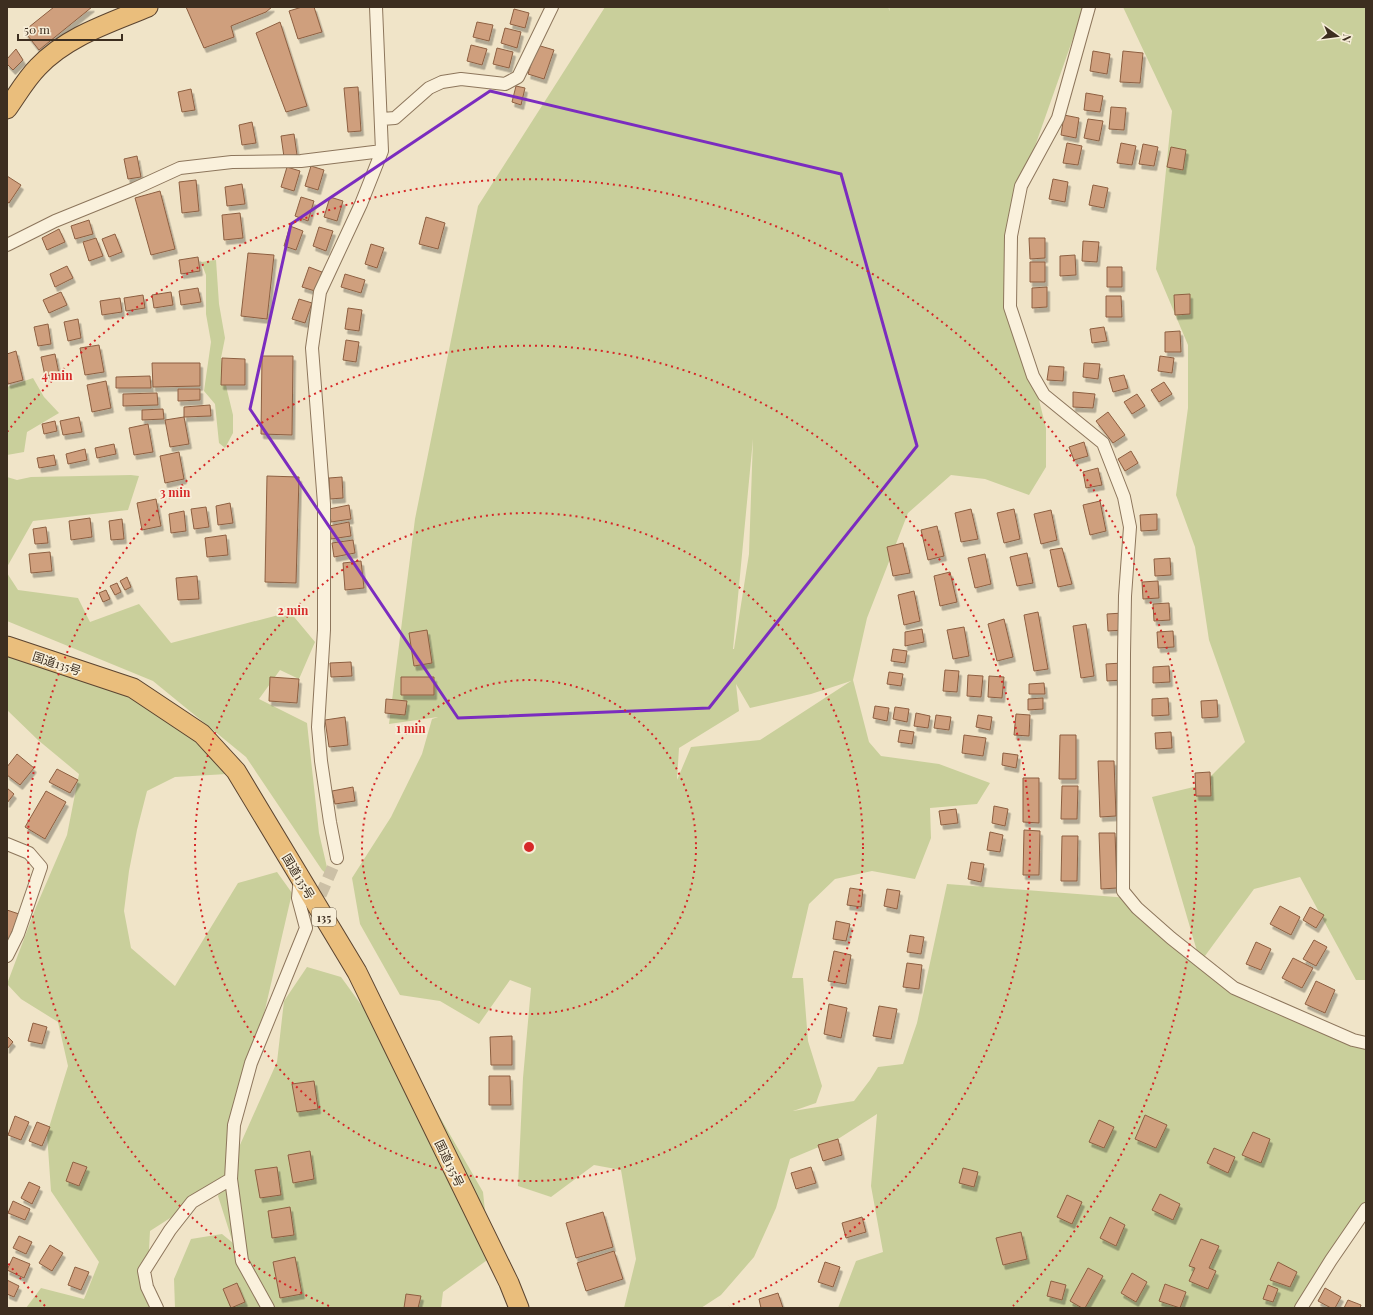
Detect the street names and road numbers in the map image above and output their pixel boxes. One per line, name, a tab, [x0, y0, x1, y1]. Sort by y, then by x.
street label: 国道135号	[30, 648, 84, 678]
street label: 国道135号	[279, 850, 319, 902]
road number: 135	[312, 908, 336, 926]
street label: 国道135号	[432, 1137, 468, 1189]

